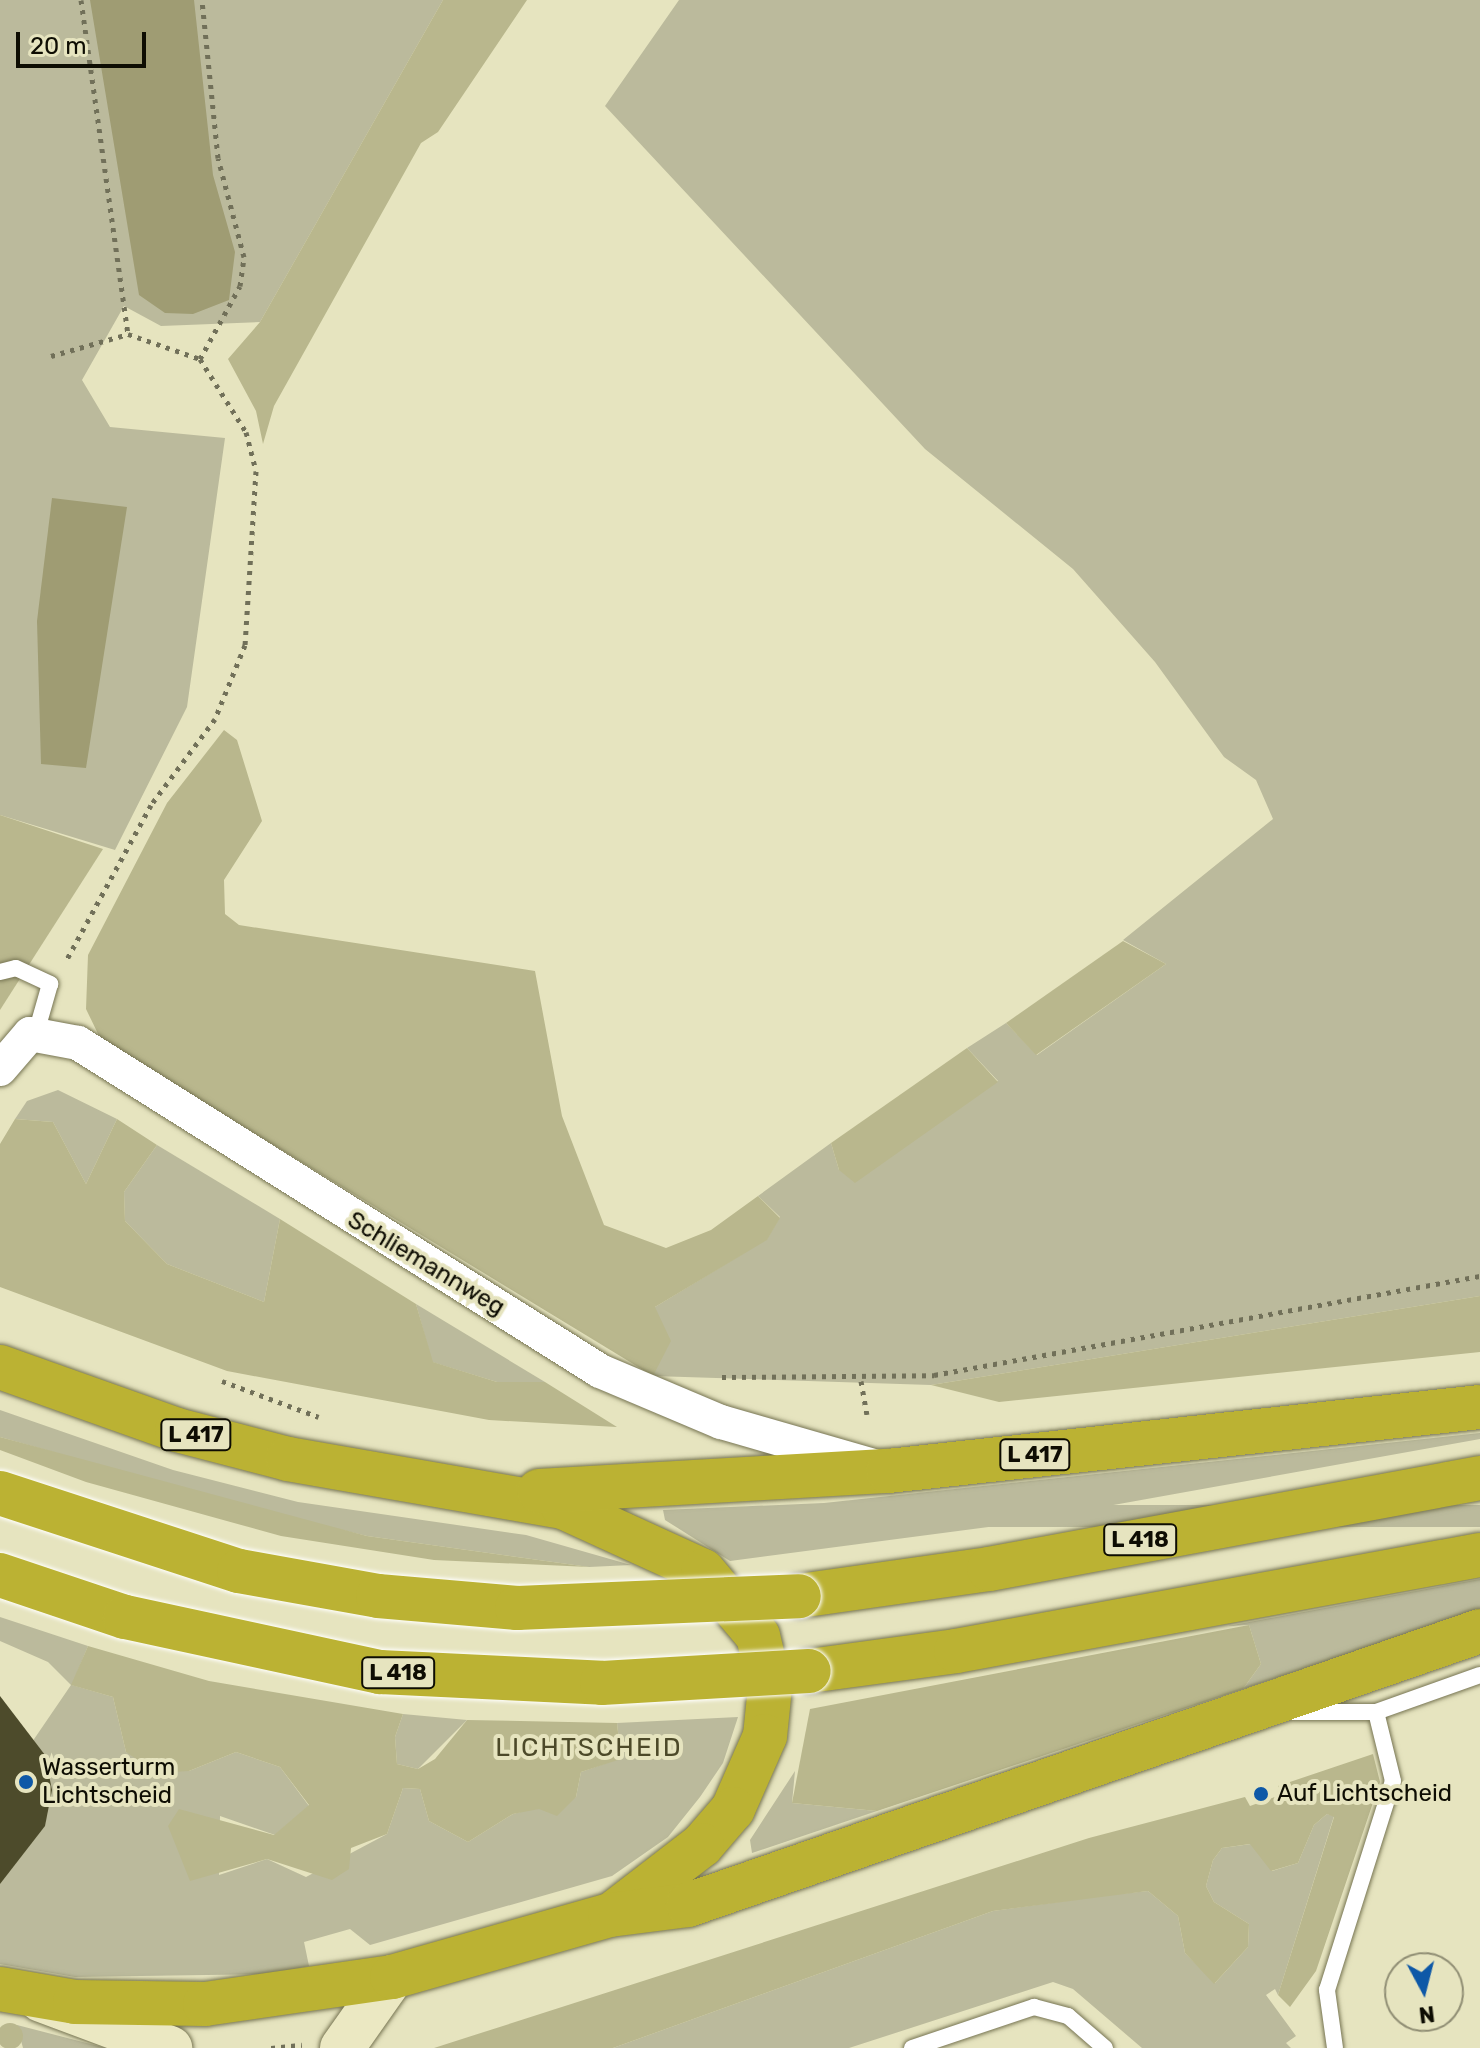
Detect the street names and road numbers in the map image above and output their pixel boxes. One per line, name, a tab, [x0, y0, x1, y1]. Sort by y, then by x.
street label: Schliemannweg	[342, 1206, 510, 1322]
road number: L 417	[160, 1417, 232, 1453]
road number: L 417	[999, 1437, 1071, 1473]
road number: L 418	[1102, 1522, 1178, 1558]
road number: L 418	[360, 1655, 436, 1691]

